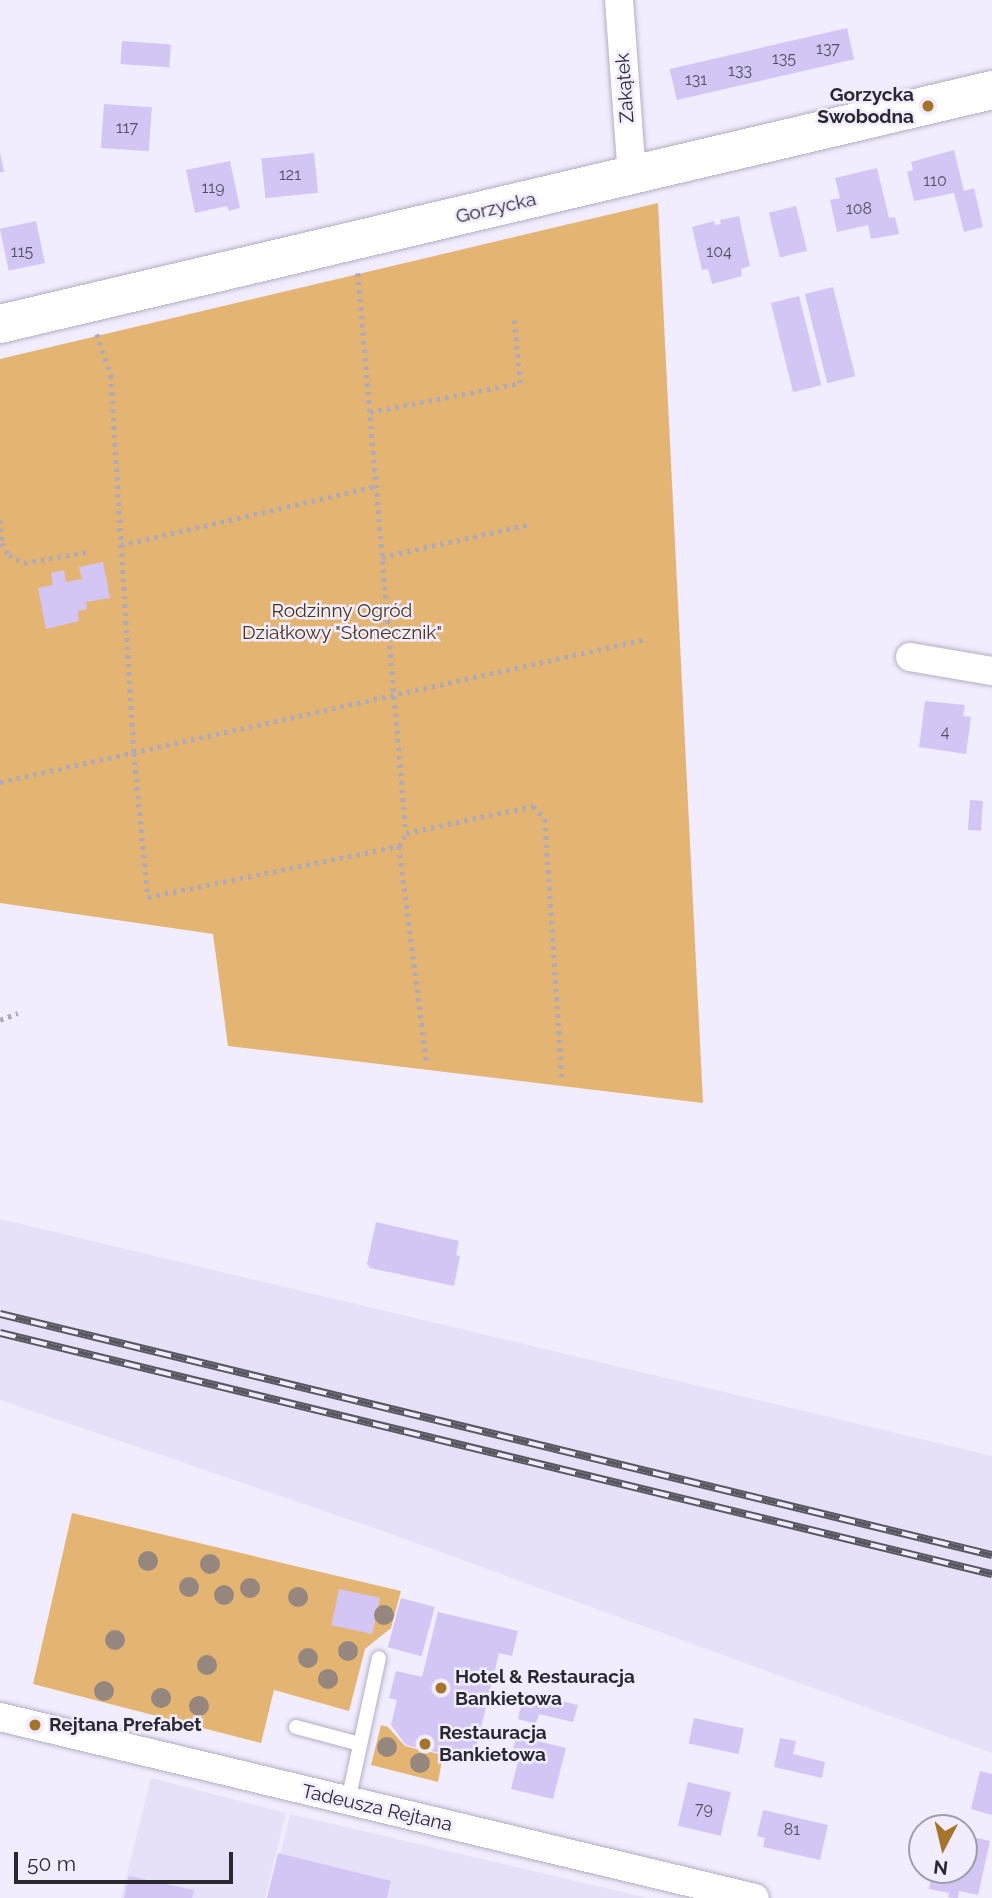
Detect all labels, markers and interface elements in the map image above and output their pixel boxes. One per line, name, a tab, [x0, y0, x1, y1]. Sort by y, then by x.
house number: 137	[816, 39, 840, 59]
house number: 135	[772, 49, 796, 69]
street label: Zakątek	[611, 52, 639, 124]
house number: 133	[728, 61, 752, 81]
house number: 131	[685, 70, 707, 90]
place label: Gorzycka Swobodna	[817, 84, 914, 128]
marker: Gorzycka Swobodna	[920, 98, 936, 114]
house number: 117	[116, 118, 138, 138]
house number: 121	[279, 165, 301, 185]
house number: 110	[923, 171, 947, 191]
house number: 119	[201, 178, 225, 198]
street label: Gorzycka	[454, 188, 538, 228]
house number: 108	[846, 199, 872, 219]
house number: 115	[11, 242, 33, 262]
house number: 104	[706, 242, 732, 262]
park label: Rodzinny Ogród Działkowy "Słonecznik"	[242, 600, 442, 644]
house number: 4	[941, 722, 949, 742]
place label: Hotel & Restauracja Bankietowa	[455, 1666, 635, 1710]
marker: Hotel & Restauracja Bankietowa	[433, 1680, 449, 1696]
place label: Rejtana Prefabet	[49, 1714, 202, 1736]
marker: Rejtana Prefabet	[27, 1717, 43, 1733]
place label: Restauracja Bankietowa	[439, 1722, 547, 1766]
marker: Restauracja Bankietowa	[417, 1736, 433, 1752]
street label: Tadeusza Rejtana	[300, 1780, 454, 1836]
house number: 79	[695, 1799, 713, 1819]
north arrow	[908, 1814, 978, 1884]
house number: 81	[784, 1820, 800, 1840]
scale bar	[18, 1839, 236, 1883]
text: 50 m	[27, 1851, 76, 1876]
text: N	[932, 1856, 949, 1880]

